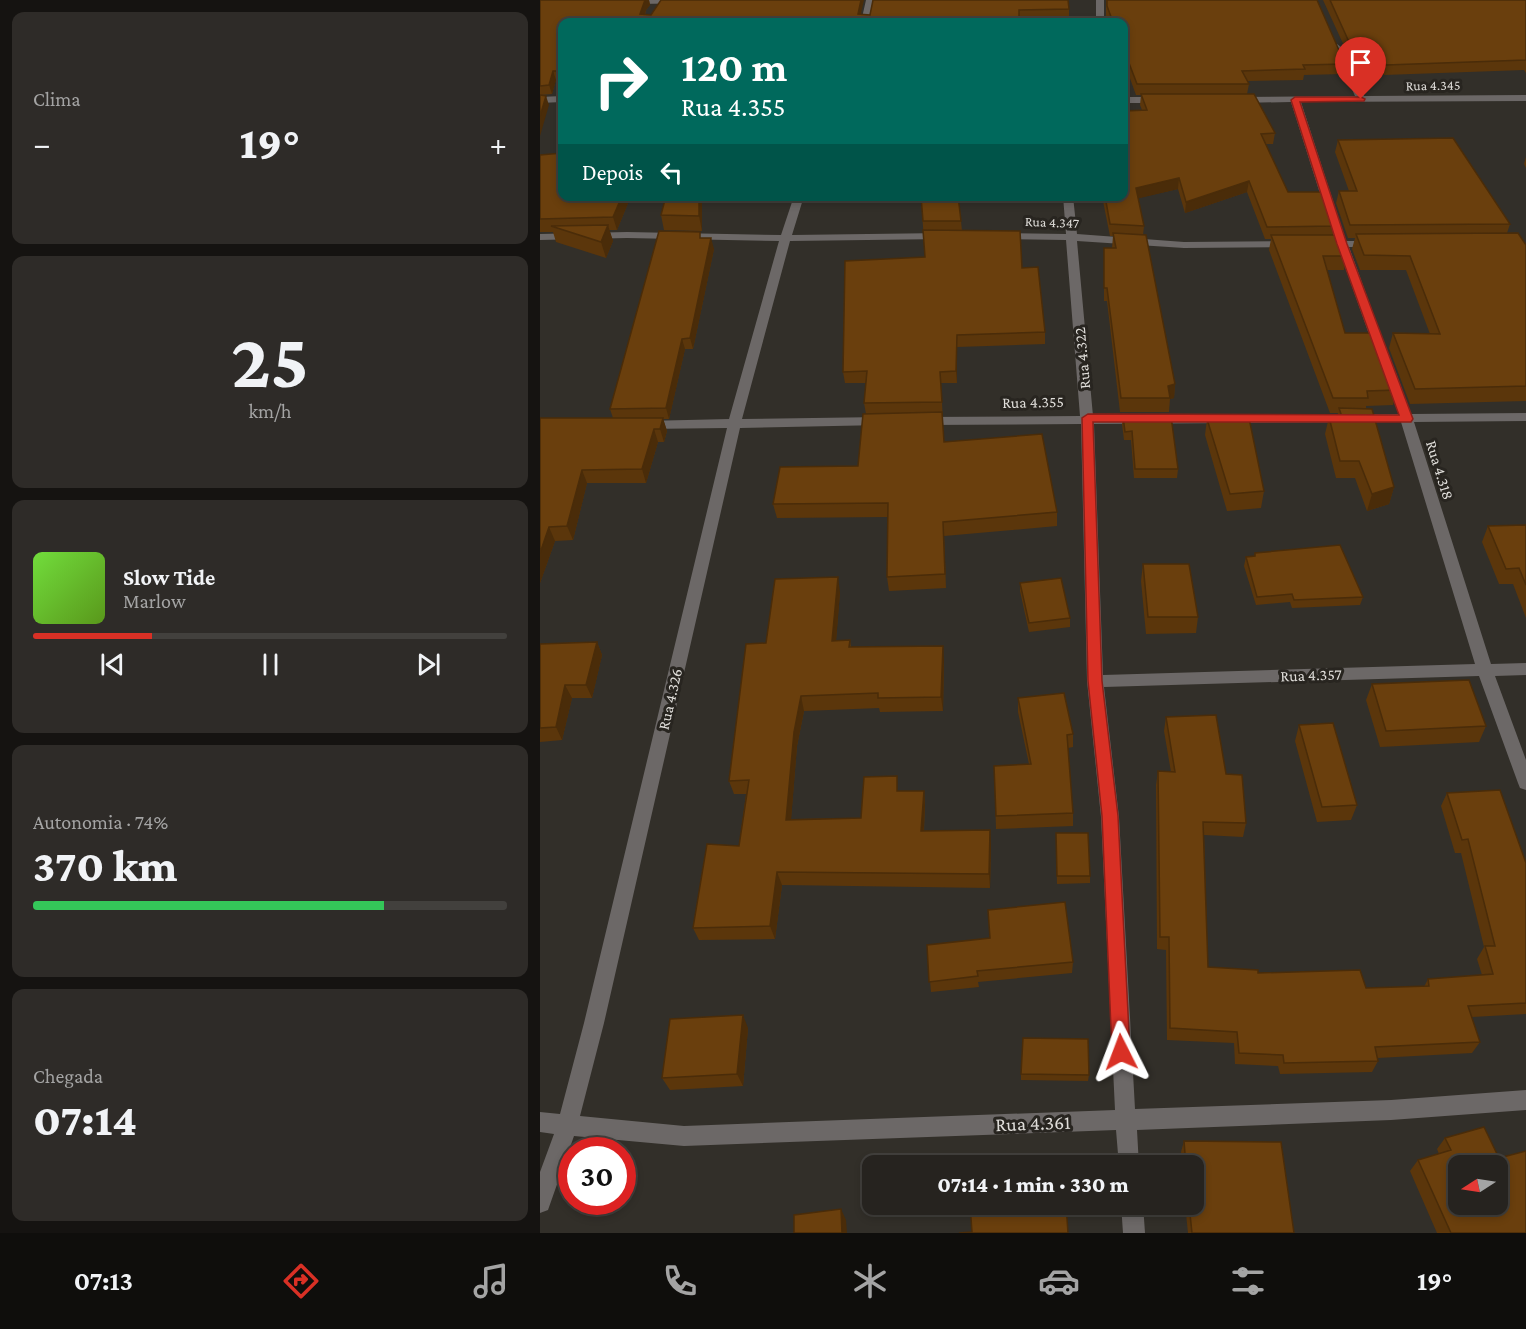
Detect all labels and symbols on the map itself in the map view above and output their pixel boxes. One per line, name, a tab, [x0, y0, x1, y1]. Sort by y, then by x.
pin	[1335, 37, 1386, 99]
street label: Rua 4.345	[1405, 77, 1461, 93]
street label: Rua 4.347	[1025, 213, 1080, 231]
street label: Rua 4.322	[1071, 326, 1093, 390]
street label: Rua 4.355	[1002, 393, 1064, 411]
street label: Rua 4.318	[1423, 438, 1457, 502]
street label: Rua 4.357	[1280, 665, 1343, 685]
street label: Rua 4.326	[655, 667, 685, 731]
position arrow	[1089, 1020, 1153, 1084]
street label: Rua 4.361	[995, 1111, 1071, 1135]
speed limit sign: 30	[558, 1137, 636, 1215]
north arrow	[1448, 1155, 1508, 1215]

